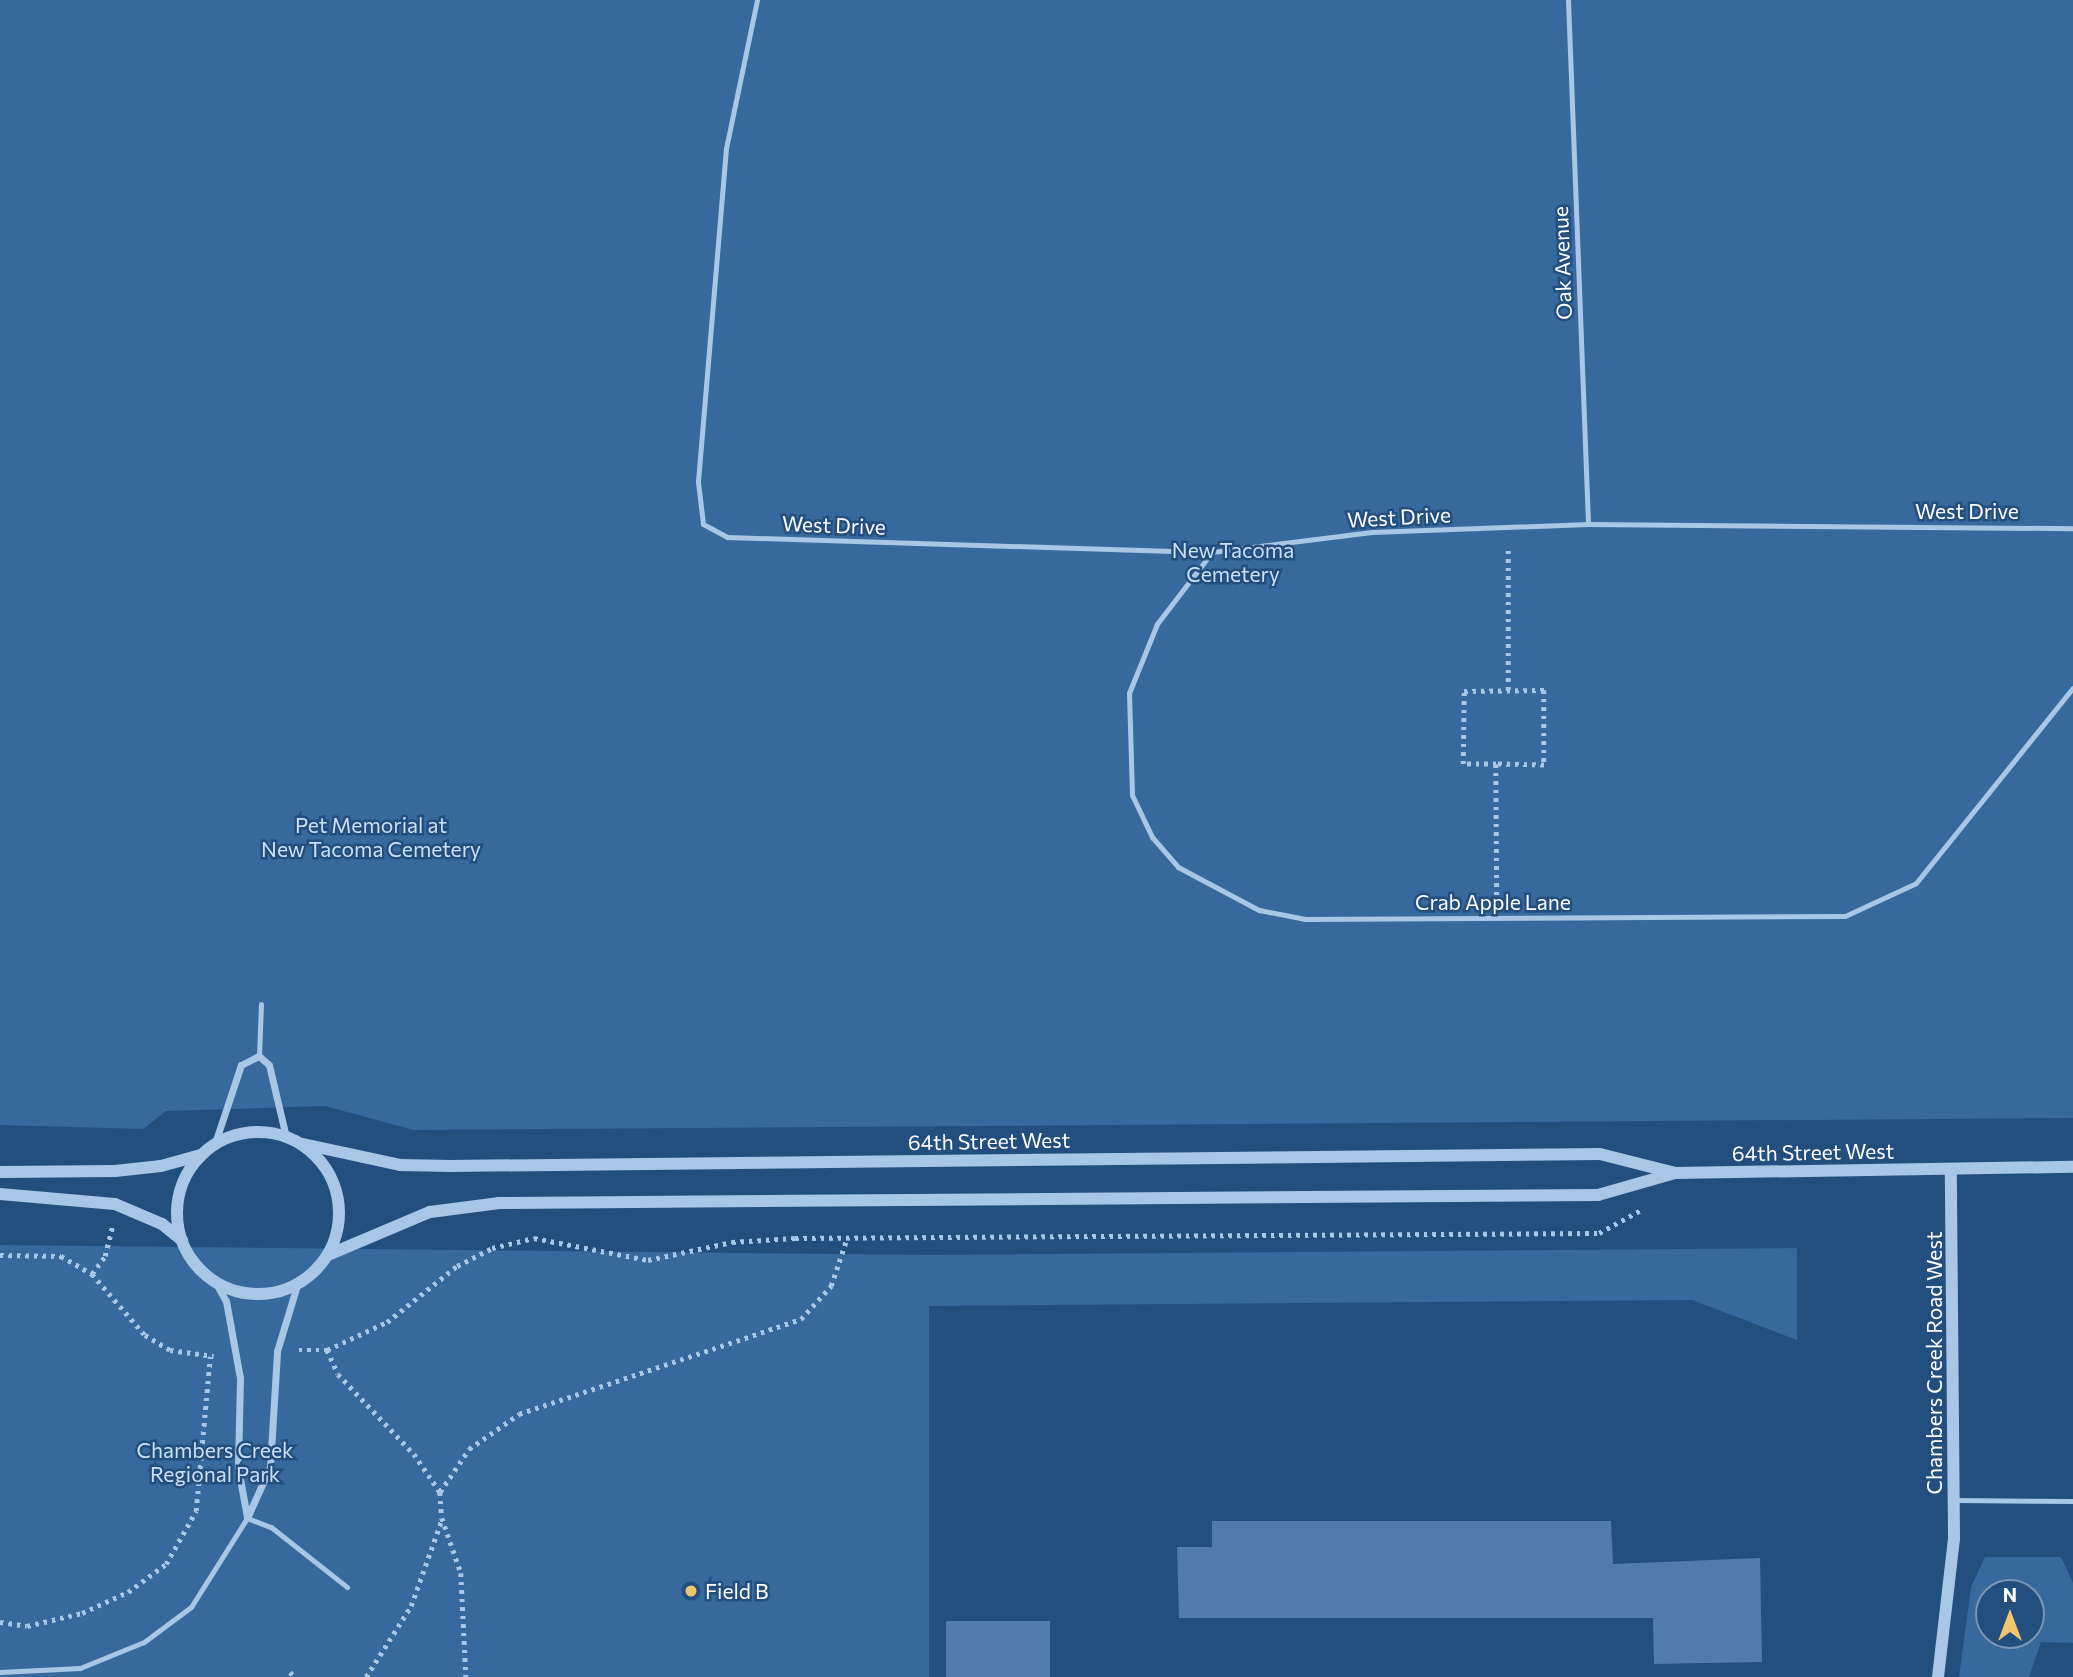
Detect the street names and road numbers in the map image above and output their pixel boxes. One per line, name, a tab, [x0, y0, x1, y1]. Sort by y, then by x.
street label: Oak Avenue	[1547, 206, 1577, 320]
street label: West Drive	[1915, 498, 2019, 524]
street label: West Drive	[1346, 502, 1452, 532]
street label: West Drive	[782, 511, 886, 539]
street label: Crab Apple Lane	[1415, 889, 1571, 915]
street label: 64th Street West	[908, 1127, 1070, 1155]
street label: 64th Street West	[1732, 1138, 1894, 1166]
street label: Chambers Creek Road West	[1921, 1232, 1947, 1494]

